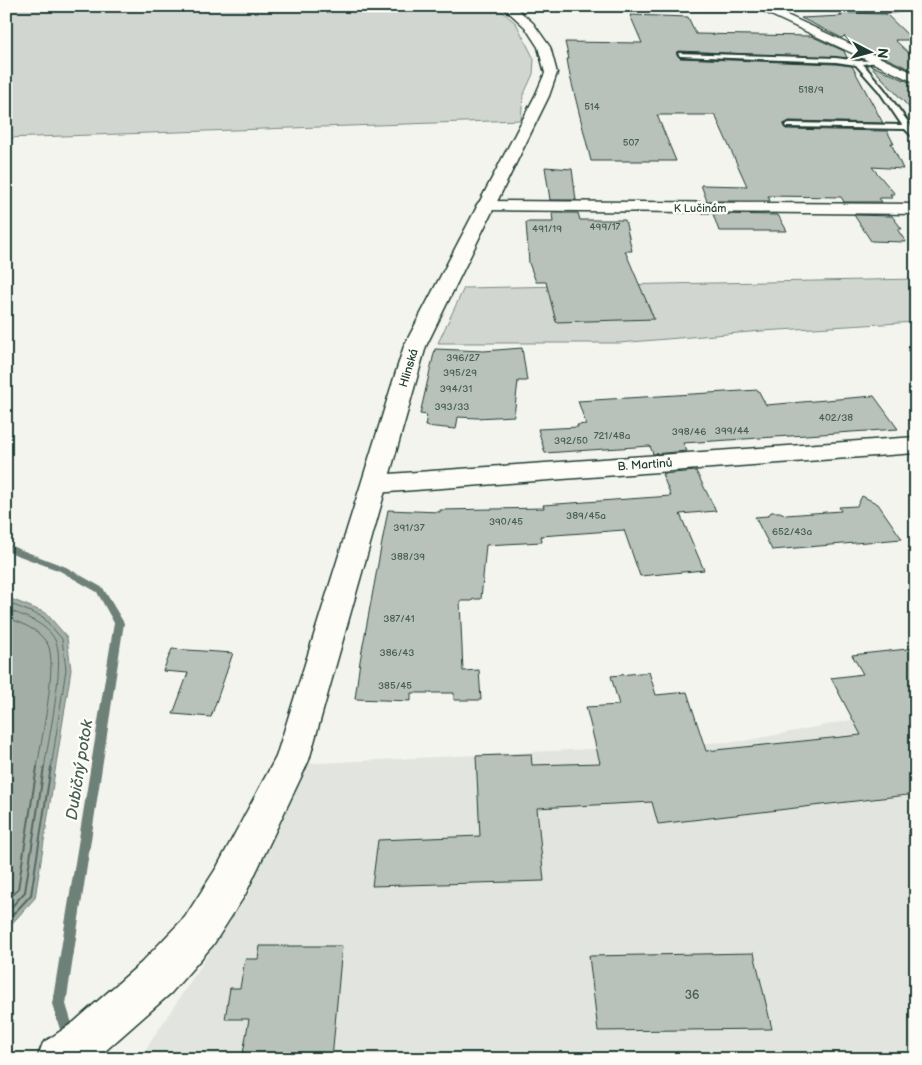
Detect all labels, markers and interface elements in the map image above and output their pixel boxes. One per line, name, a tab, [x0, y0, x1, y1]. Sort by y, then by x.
north arrow	[844, 28, 894, 78]
text: N	[873, 47, 891, 59]
house number: 518/9	[798, 84, 824, 96]
house number: 514	[584, 101, 600, 113]
house number: 507	[623, 137, 639, 149]
street label: K Lučinám	[674, 202, 726, 215]
house number: 499/17	[590, 221, 621, 233]
house number: 491/19	[532, 223, 562, 235]
street label: Hlinská	[396, 347, 422, 389]
house number: 396/27	[446, 352, 480, 364]
house number: 395/29	[443, 367, 477, 379]
house number: 394/31	[440, 383, 472, 395]
house number: 393/33	[435, 401, 469, 413]
house number: 402/38	[819, 412, 853, 424]
house number: 399/44	[715, 425, 749, 437]
house number: 398/46	[672, 426, 706, 438]
house number: 721/48a	[594, 430, 631, 442]
house number: 392/50	[554, 435, 588, 447]
street label: B. Martinů	[617, 456, 673, 474]
house number: 389/45a	[566, 510, 606, 522]
house number: 390/45	[489, 516, 523, 528]
house number: 391/37	[393, 522, 425, 534]
house number: 652/43a	[772, 526, 812, 538]
house number: 388/39	[391, 551, 425, 563]
house number: 387/41	[383, 613, 415, 625]
house number: 386/43	[380, 647, 414, 659]
house number: 385/45	[378, 680, 412, 692]
water label: Dubičný potok	[63, 717, 97, 821]
house number: 36	[685, 988, 699, 1003]

